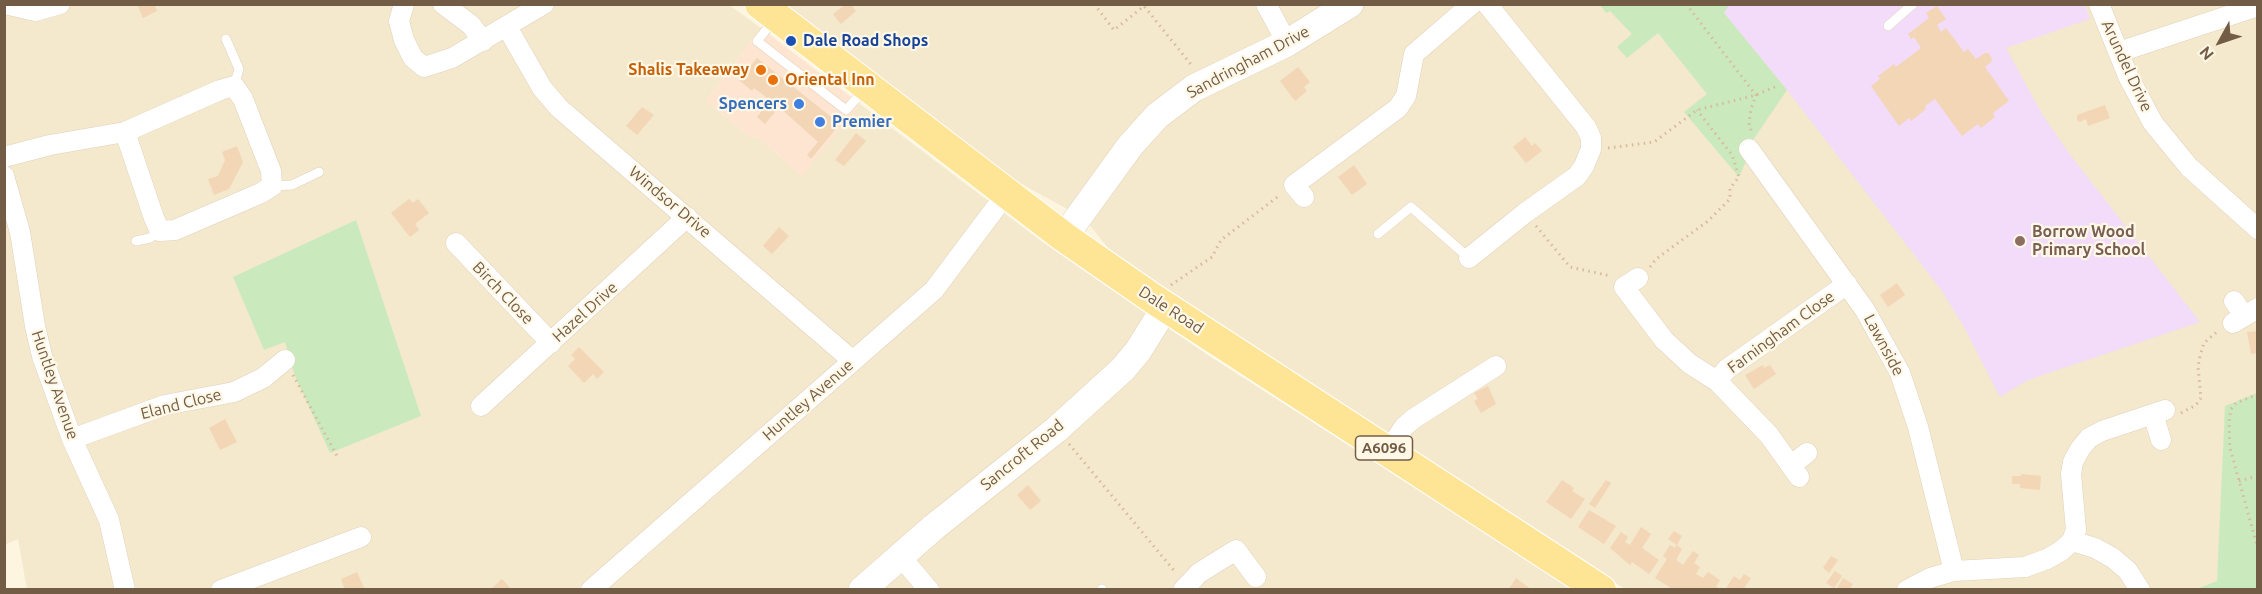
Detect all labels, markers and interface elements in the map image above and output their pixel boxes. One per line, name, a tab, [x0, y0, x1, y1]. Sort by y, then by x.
north arrow	[2190, 12, 2250, 72]
street label: Arundel Drive	[2097, 17, 2157, 115]
street label: Sandringham Drive	[1183, 22, 1313, 102]
place label: Dale Road Shops	[803, 31, 928, 51]
marker: Dale Road Shops	[784, 34, 798, 48]
text: N	[2195, 43, 2217, 64]
place label: Shalis Takeaway	[628, 60, 749, 80]
marker: Shalis Takeaway	[754, 63, 768, 77]
place label: Oriental Inn	[785, 70, 875, 90]
marker: Oriental Inn	[766, 73, 780, 87]
place label: Spencers	[719, 94, 787, 114]
marker: Spencers	[792, 97, 806, 111]
place label: Premier	[832, 112, 892, 132]
marker: Premier	[813, 115, 827, 129]
street label: Windsor Drive	[625, 162, 715, 242]
place label: Borrow Wood Primary School	[2032, 222, 2145, 260]
marker: Borrow Wood Primary School	[2013, 234, 2027, 248]
street label: Birch Close	[468, 258, 538, 328]
street label: Hazel Drive	[548, 278, 622, 346]
street label: Dale Road	[1135, 282, 1207, 338]
street label: Farningham Close	[1724, 287, 1838, 377]
street label: Lawnside	[1860, 311, 1908, 379]
street label: Huntley Avenue	[27, 328, 83, 442]
street label: Huntley Avenue	[759, 355, 857, 445]
street label: Eland Close	[139, 385, 223, 423]
street label: Sancroft Road	[977, 416, 1067, 494]
road number: A6096	[1356, 436, 1412, 460]

